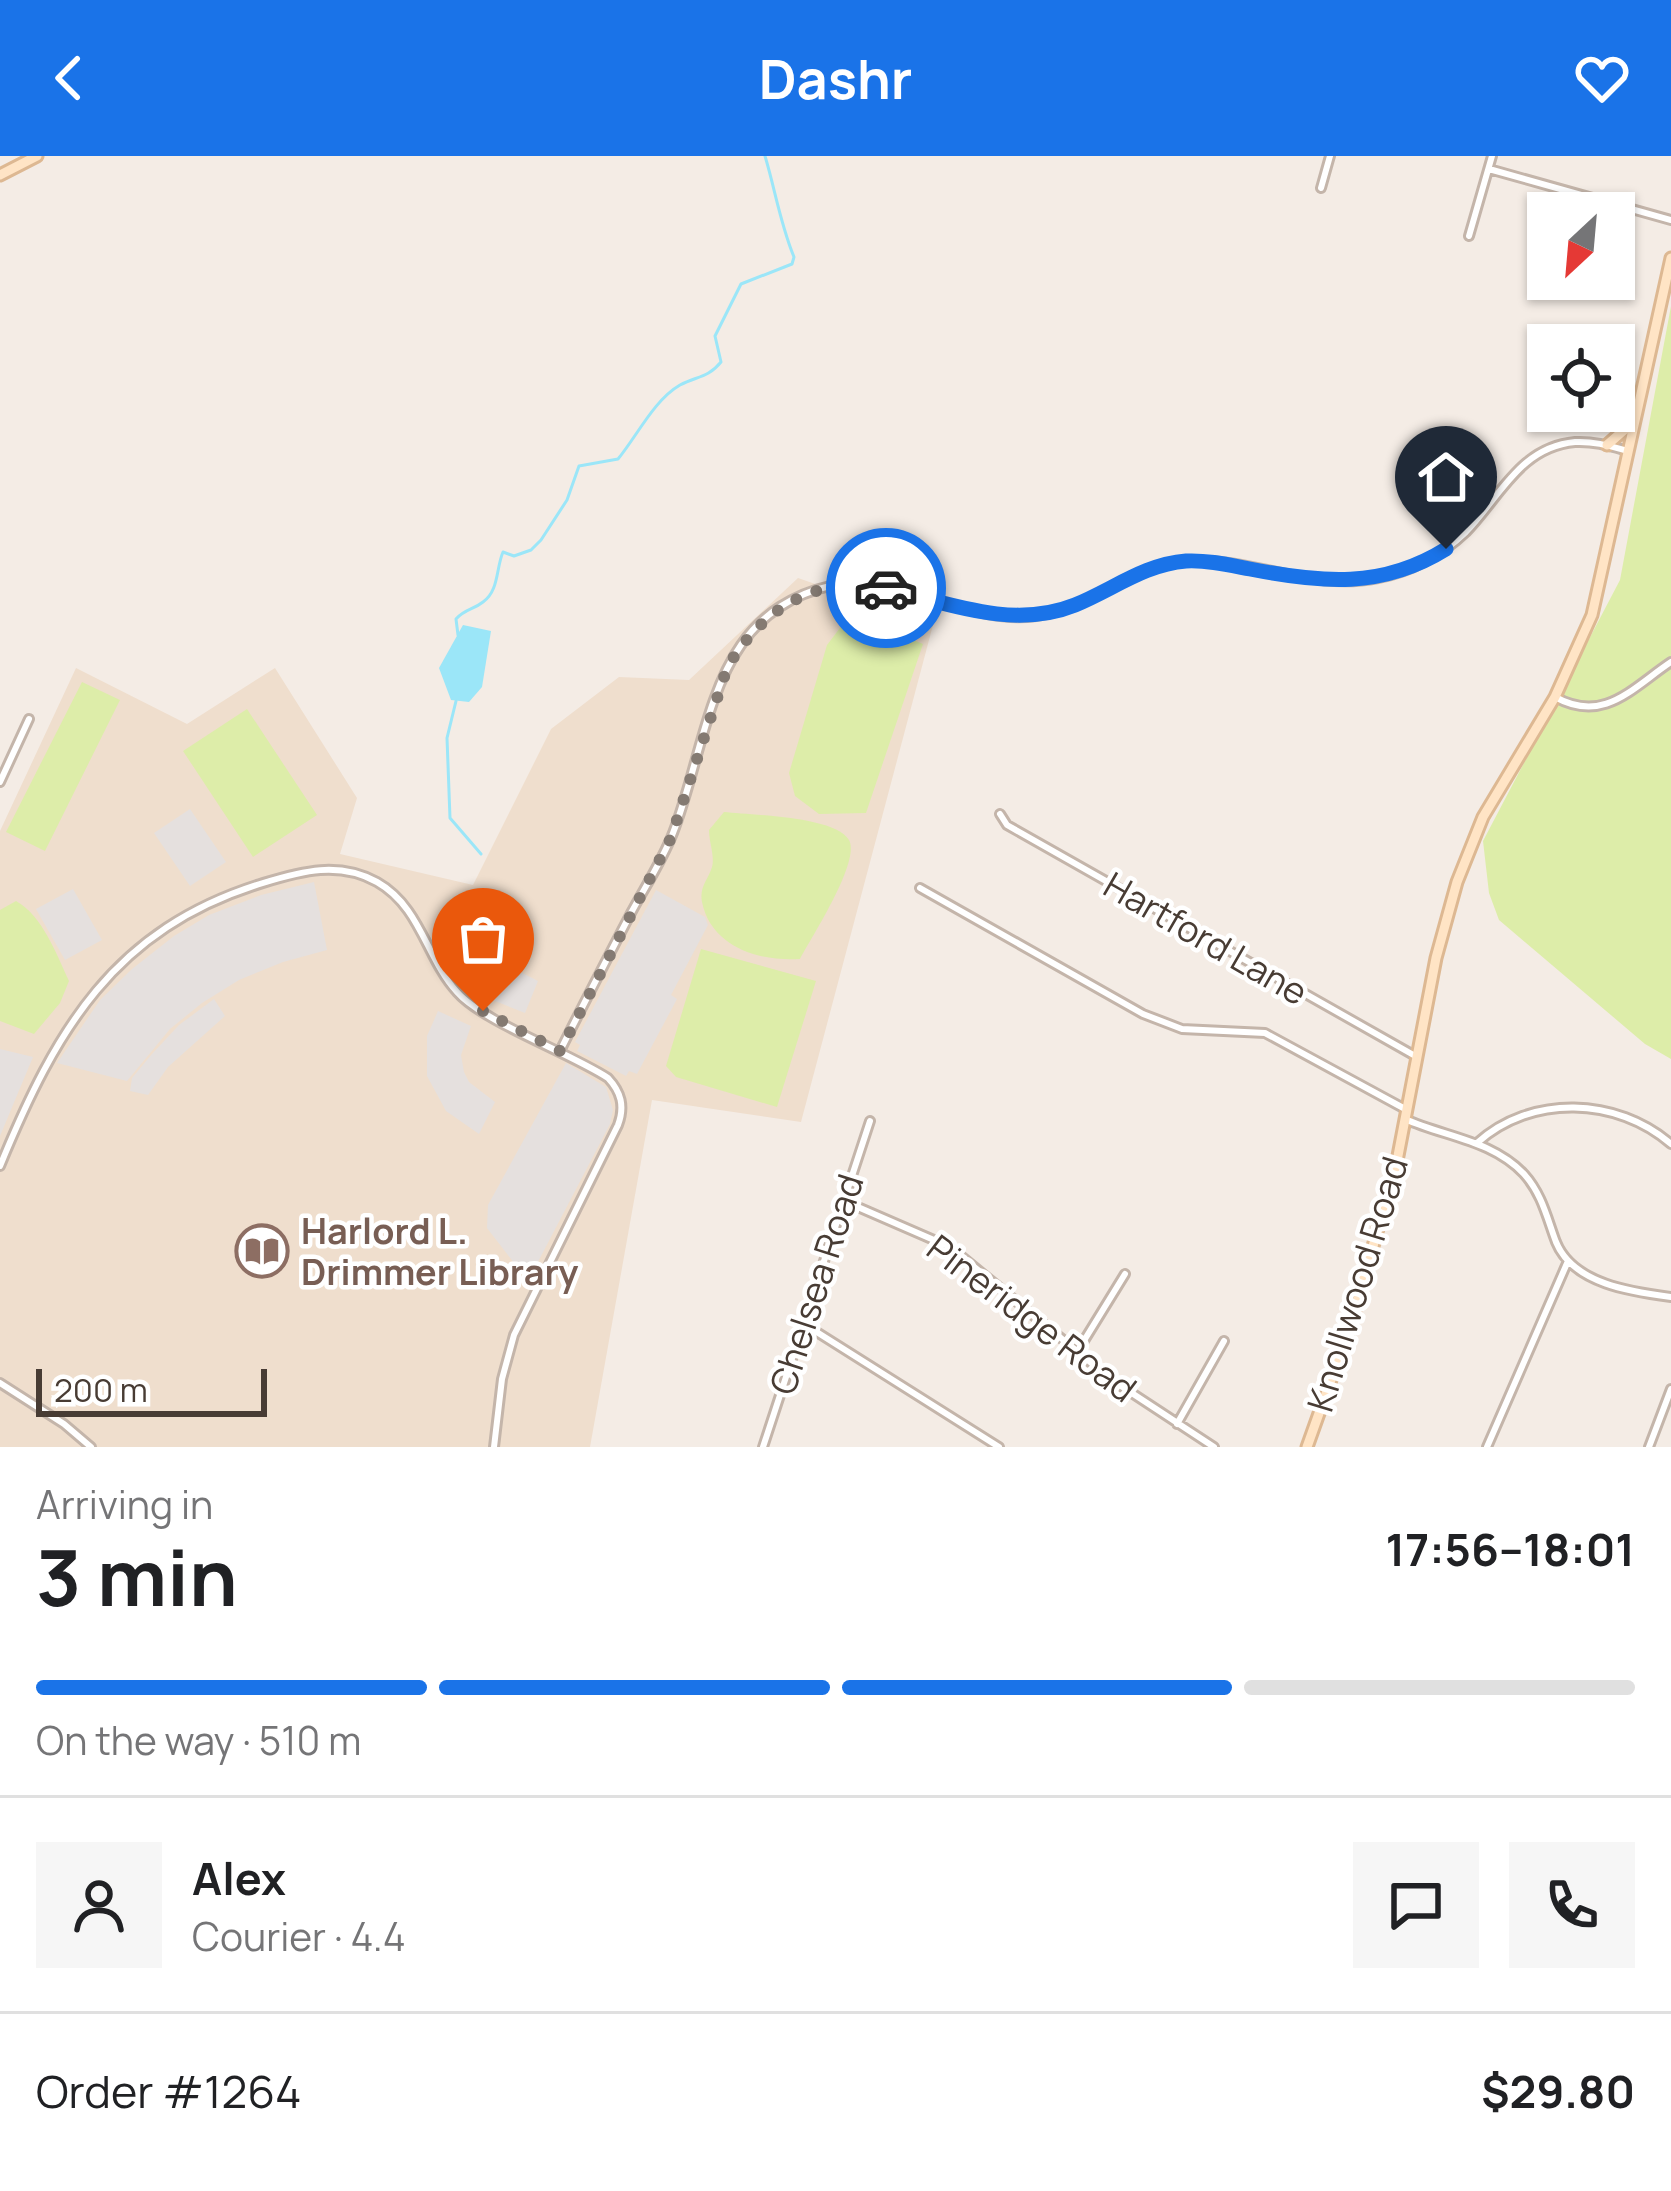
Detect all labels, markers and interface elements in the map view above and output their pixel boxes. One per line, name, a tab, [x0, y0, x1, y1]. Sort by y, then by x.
text: Dashr	[759, 41, 912, 115]
icon: back	[36, 45, 102, 111]
icon: heart	[1569, 45, 1635, 111]
north arrow	[1527, 192, 1635, 300]
map controls	[1527, 192, 1635, 432]
button: locate	[1527, 324, 1635, 432]
pin	[1395, 426, 1497, 549]
icon: home	[1413, 444, 1479, 510]
courier	[826, 528, 946, 648]
icon: car	[853, 555, 919, 621]
street label: Hartford Lane	[1095, 860, 1317, 1016]
pin	[432, 888, 534, 1011]
icon: bag	[450, 906, 516, 972]
street label: Knollwood Road	[1295, 1151, 1419, 1417]
street label: Chelsea Road	[757, 1168, 875, 1400]
place label: Harlord L. Drimmer Library	[301, 1206, 578, 1296]
library icon: Harlord L. Drimmer Library	[234, 1223, 290, 1279]
street label: Pineridge Road	[917, 1223, 1147, 1413]
scale bar	[36, 1363, 267, 1416]
text: 200 m	[54, 1367, 148, 1412]
text: Arriving in	[36, 1477, 213, 1531]
text: 17:56–18:01	[1385, 1518, 1635, 1580]
text: 3 min	[36, 1523, 238, 1629]
text: On the way · 510 m	[36, 1713, 361, 1767]
button: person	[36, 1842, 162, 1968]
button: chat	[1353, 1842, 1479, 1968]
button: phone	[1509, 1842, 1635, 1968]
text: Alex	[192, 1847, 286, 1909]
text: Courier · 4.4	[192, 1909, 406, 1963]
text: Order #1264	[36, 2060, 302, 2122]
text: $29.80	[1481, 2060, 1635, 2122]

